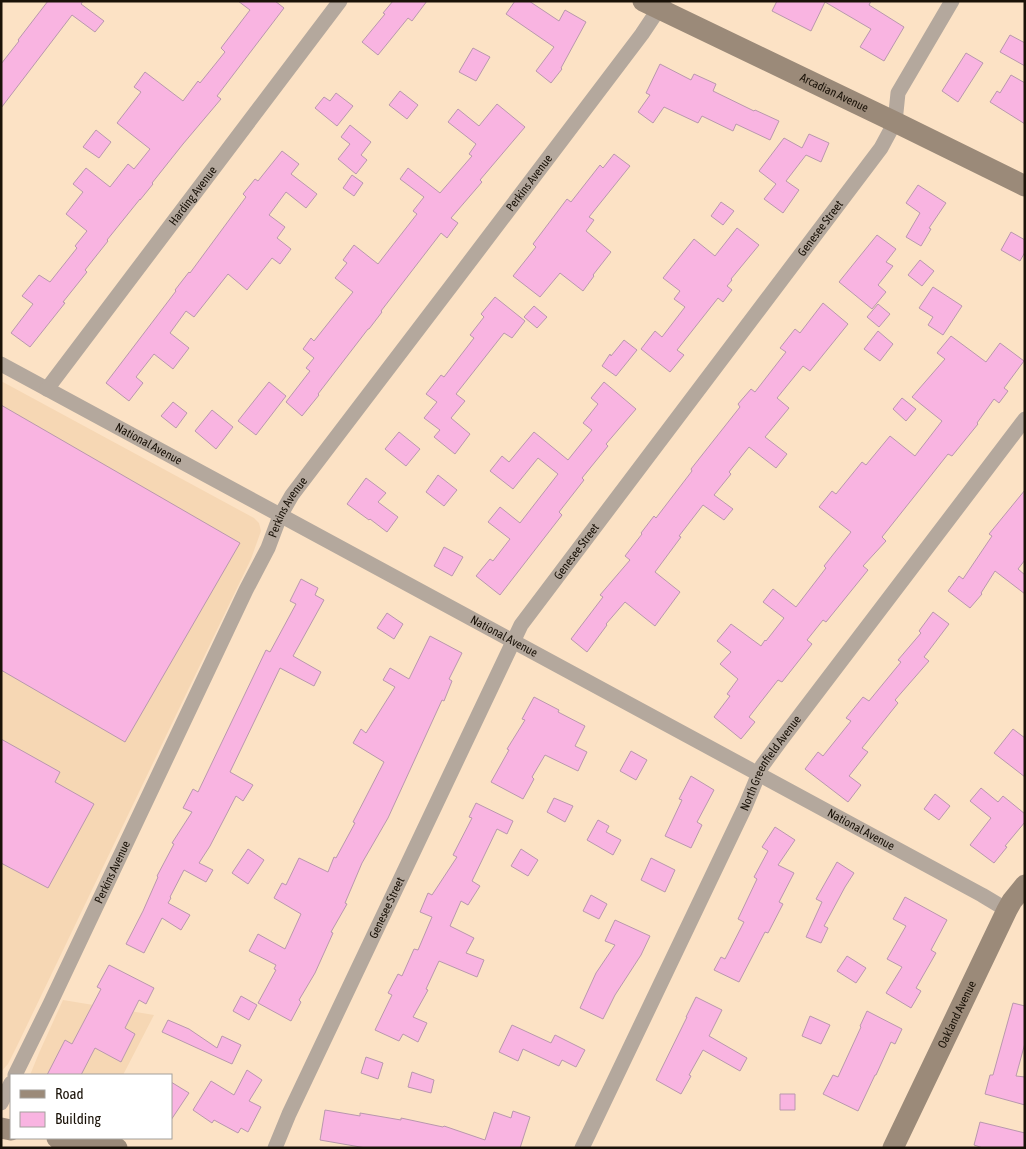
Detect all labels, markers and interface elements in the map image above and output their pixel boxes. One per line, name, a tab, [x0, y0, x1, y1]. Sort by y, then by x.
street label: Arcadian Avenue	[798, 70, 871, 115]
street label: Perkins Avenue	[503, 152, 555, 214]
street label: Harding Avenue	[166, 164, 220, 228]
street label: Genesee Street	[795, 197, 846, 259]
street label: National Avenue	[113, 420, 185, 468]
street label: Perkins Avenue	[266, 474, 310, 540]
street label: Genesee Street	[551, 521, 602, 582]
street label: National Avenue	[468, 612, 540, 660]
street label: North Greenfield Avenue	[737, 713, 804, 813]
street label: National Avenue	[825, 806, 897, 853]
street label: Perkins Avenue	[92, 839, 133, 906]
street label: Genesee Street	[366, 874, 408, 941]
street label: Oakland Avenue	[935, 979, 979, 1051]
legend	[10, 1074, 172, 1139]
text: Road	[55, 1085, 84, 1102]
text: Building	[55, 1110, 101, 1127]

